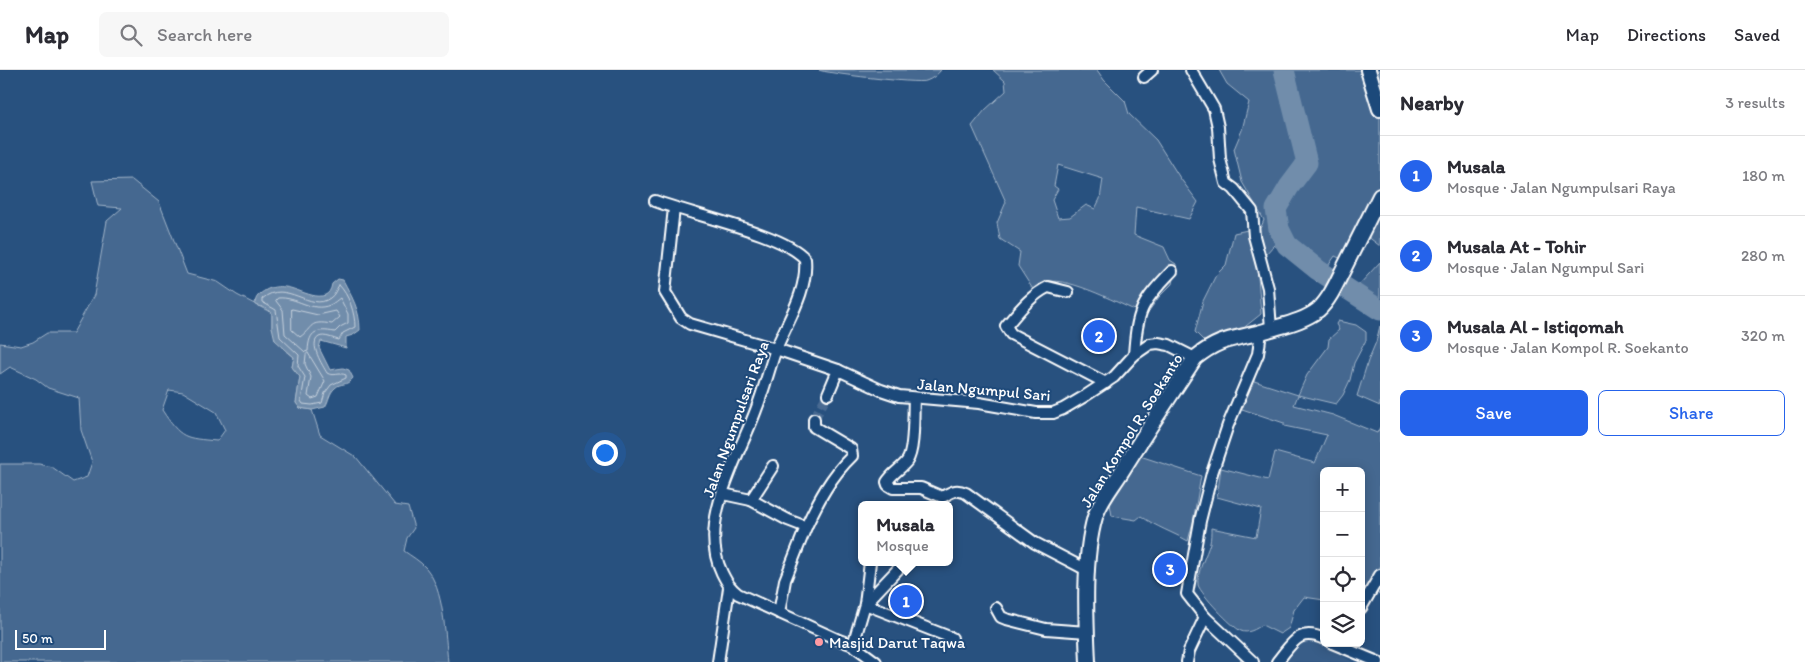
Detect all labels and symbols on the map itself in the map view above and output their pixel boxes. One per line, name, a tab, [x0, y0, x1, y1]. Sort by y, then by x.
pin: 2	[1083, 317, 1115, 355]
street label: Jalan Ngumpulsari Raya	[698, 338, 773, 500]
street label: Jalan Kompol R. Soekanto	[1076, 350, 1187, 511]
street label: Jalan Ngumpul Sari	[916, 374, 1051, 405]
your location	[592, 440, 618, 466]
pin: 3	[1154, 550, 1186, 588]
pin: 1	[890, 582, 922, 620]
scale bar	[15, 627, 106, 650]
place label: Masjid Darut Taqwa	[829, 633, 966, 652]
marker: Masjid Darut Taqwa	[813, 636, 825, 648]

